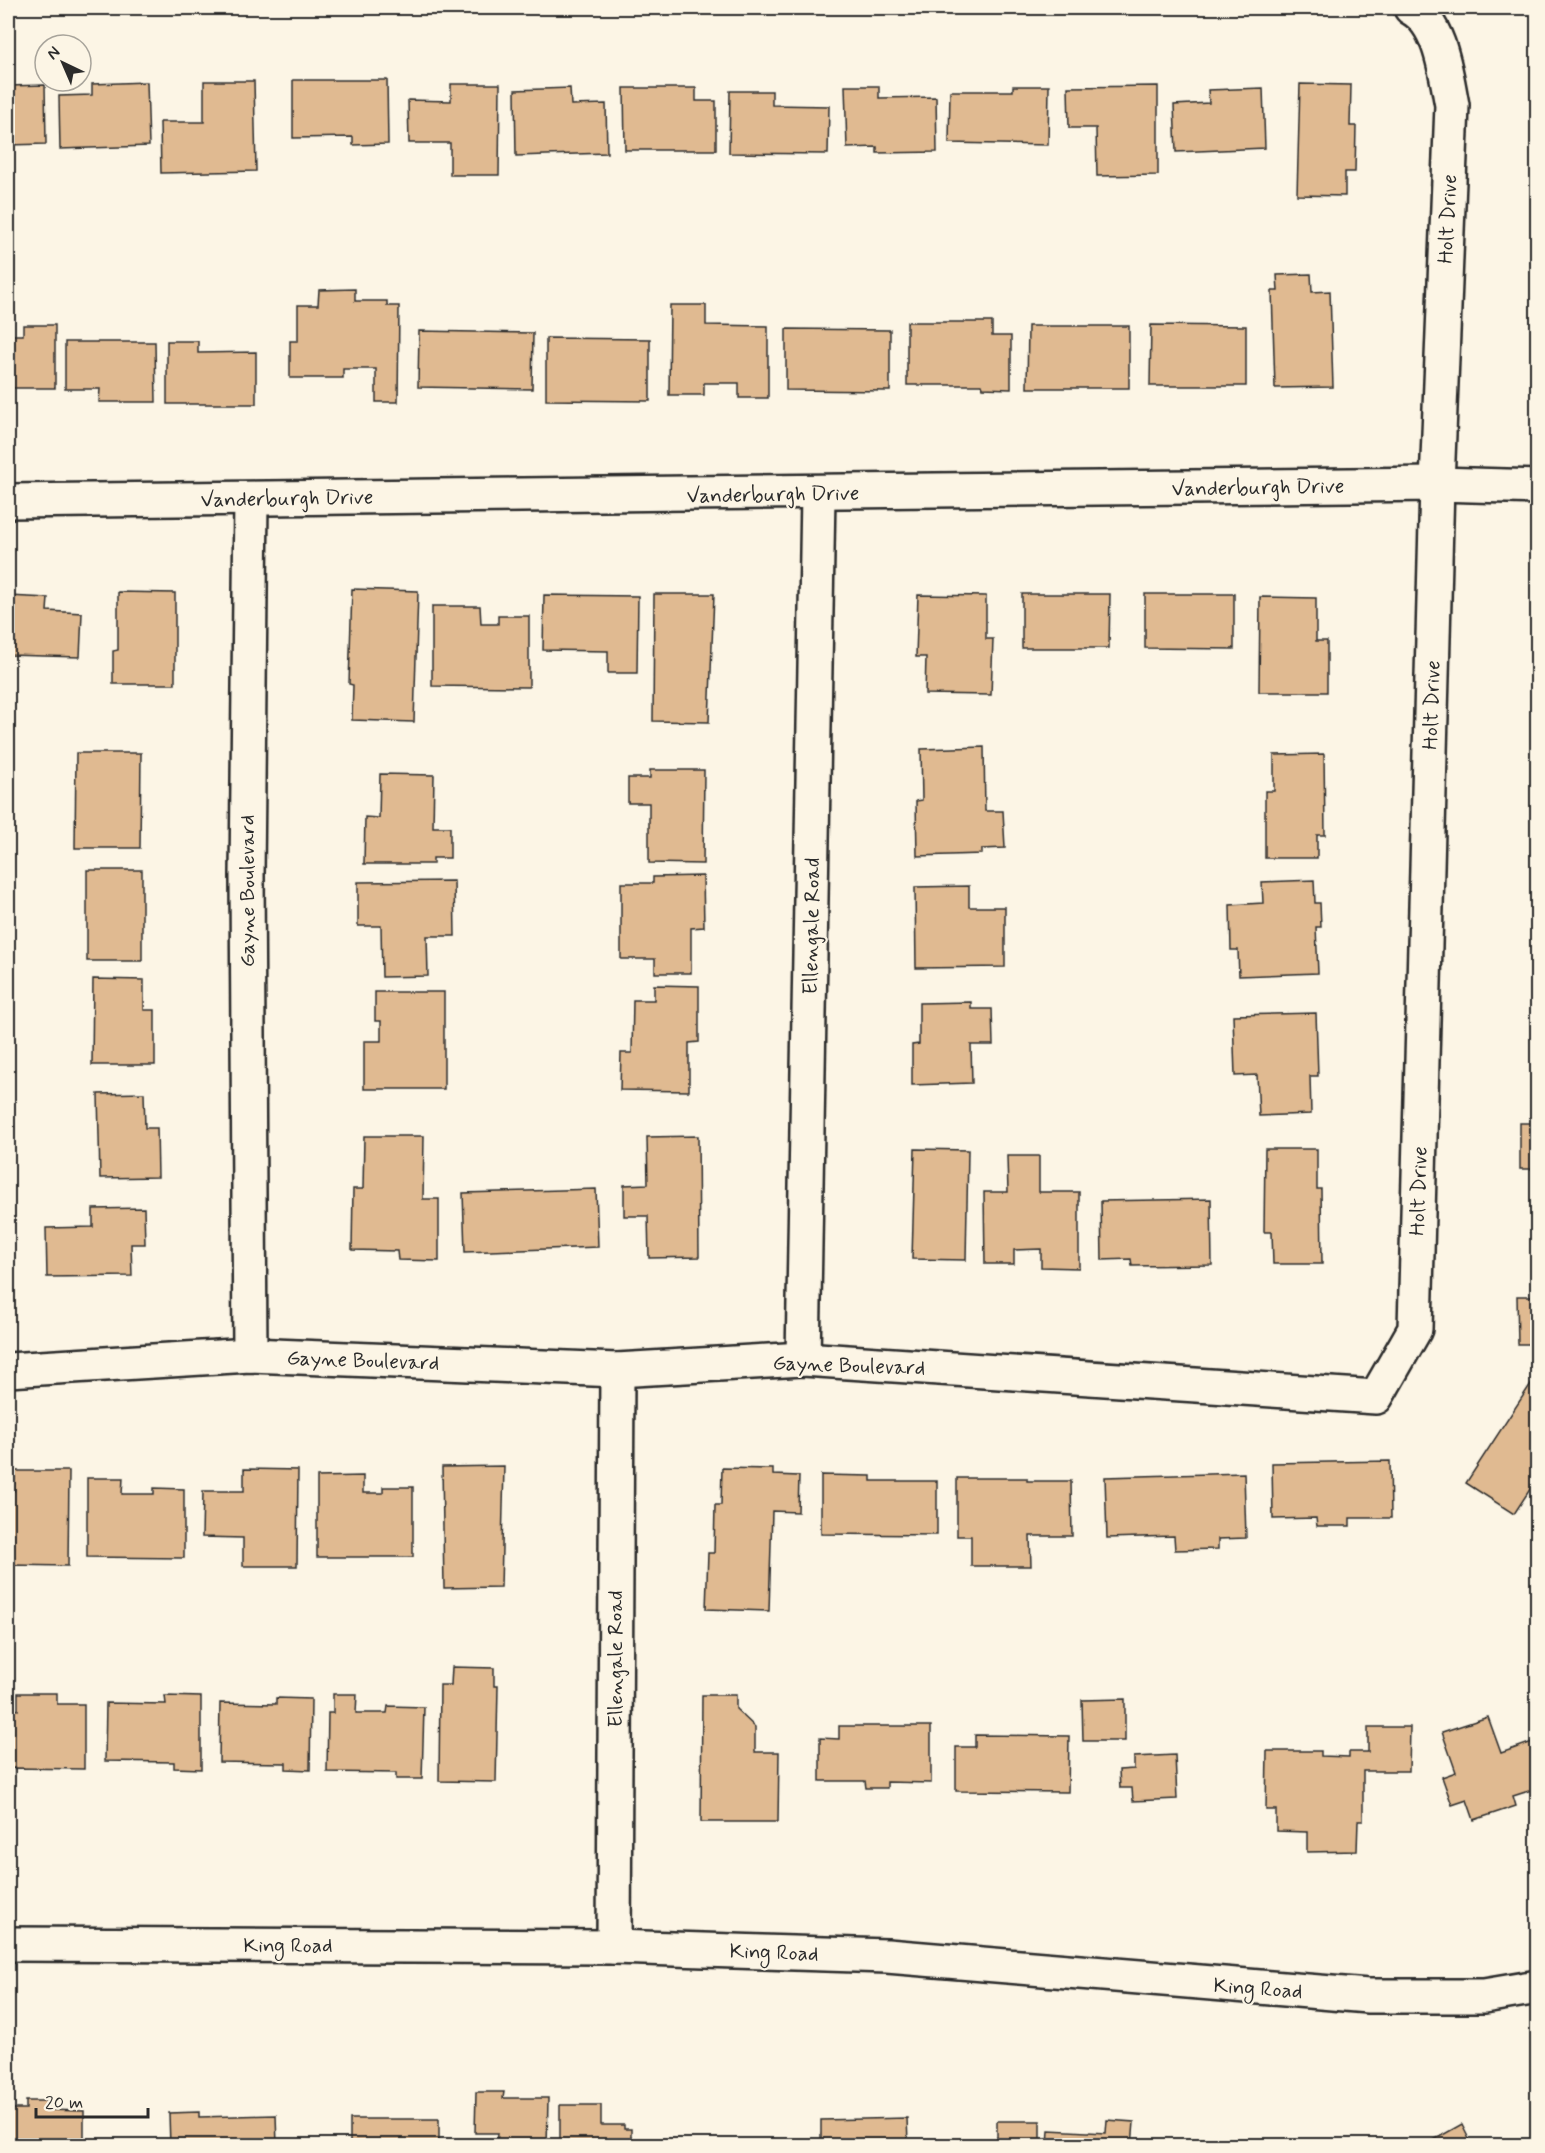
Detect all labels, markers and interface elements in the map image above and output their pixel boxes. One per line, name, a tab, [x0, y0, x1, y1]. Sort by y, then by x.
north arrow	[33, 33, 93, 93]
text: N	[42, 42, 65, 65]
street label: Holt Drive	[1432, 174, 1464, 264]
street label: Vanderburgh Drive	[1171, 472, 1345, 504]
street label: Vanderburgh Drive	[686, 479, 860, 511]
street label: Vanderburgh Drive	[200, 483, 374, 515]
street label: Holt Drive	[1416, 660, 1448, 750]
street label: Gayne Boulevard	[234, 815, 262, 967]
street label: Ellengale Road	[797, 857, 827, 995]
street label: Holt Drive	[1403, 1146, 1435, 1236]
street label: Gayne Boulevard	[286, 1344, 440, 1378]
street label: Gayne Boulevard	[772, 1349, 926, 1383]
street label: Ellengale Road	[602, 1590, 630, 1728]
street label: King Road	[243, 1932, 333, 1961]
street label: King Road	[729, 1937, 819, 1970]
street label: King Road	[1212, 1972, 1303, 2007]
scale bar	[36, 2081, 148, 2119]
text: 20 m	[45, 2091, 83, 2115]

